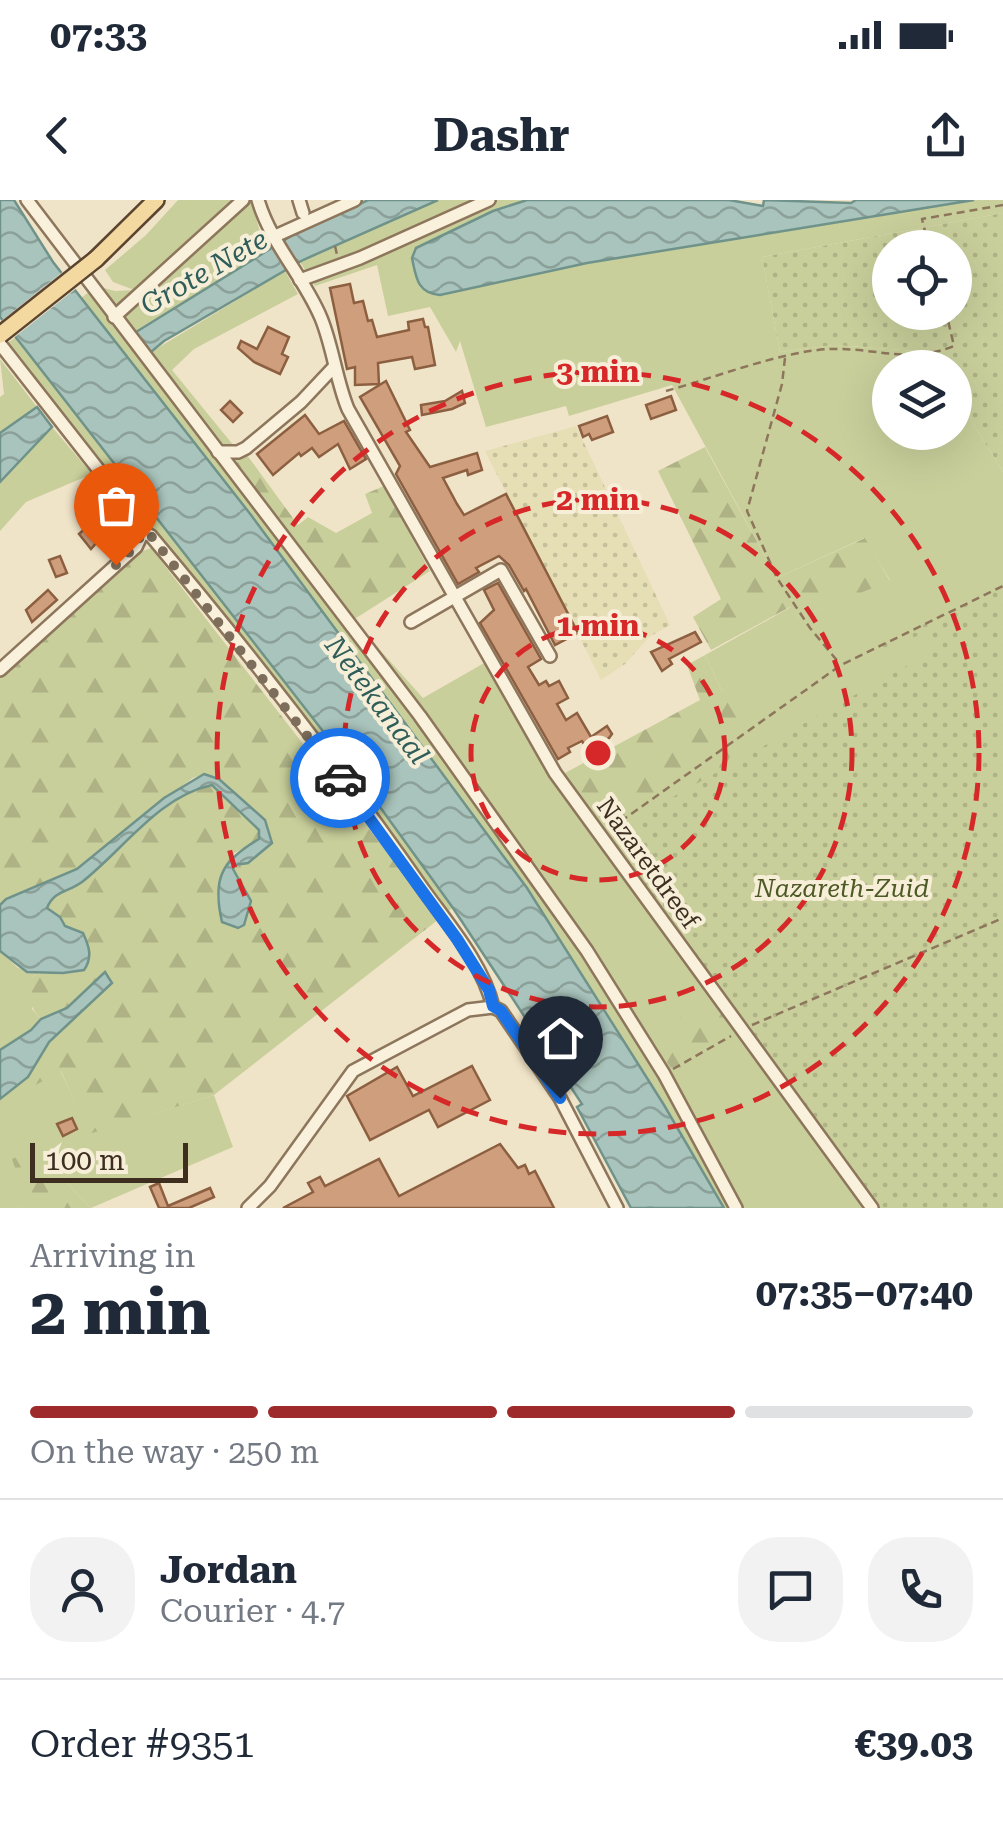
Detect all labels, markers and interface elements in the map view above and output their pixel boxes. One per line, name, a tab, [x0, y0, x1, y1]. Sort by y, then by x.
text: 07:33	[50, 13, 147, 57]
icon: back	[30, 108, 85, 163]
icon: share	[918, 108, 973, 163]
text: Dashr	[433, 109, 570, 162]
water label: Grote Nete	[135, 222, 273, 322]
map controls	[872, 230, 972, 450]
button: locate	[872, 230, 972, 330]
button: layers	[872, 350, 972, 450]
text: 3 min	[556, 354, 640, 389]
pin	[74, 463, 159, 566]
icon: bag	[89, 478, 144, 533]
text: 2 min	[556, 482, 640, 517]
text: 1 min	[556, 608, 640, 643]
water label: Netekanaal	[318, 629, 436, 770]
courier	[290, 728, 390, 828]
centre of rings	[580, 735, 616, 771]
icon: car	[313, 751, 368, 806]
street label: Nazaretdreef	[591, 792, 706, 935]
park label: Nazareth-Zuid	[754, 874, 929, 903]
pin	[518, 996, 603, 1099]
icon: home	[533, 1011, 588, 1066]
scale bar	[30, 1138, 188, 1183]
text: 100 m	[45, 1144, 125, 1177]
text: Arriving in	[30, 1237, 195, 1275]
text: 07:35–07:40	[756, 1271, 973, 1315]
text: 2 min	[30, 1274, 211, 1350]
text: On the way · 250 m	[30, 1433, 319, 1471]
button: person	[30, 1537, 135, 1642]
button: chat	[738, 1537, 843, 1642]
button: phone	[868, 1537, 973, 1642]
text: Jordan	[160, 1548, 297, 1592]
text: Courier · 4.7	[160, 1592, 345, 1630]
text: Order #9351	[30, 1722, 255, 1766]
text: €39.03	[855, 1722, 973, 1766]

